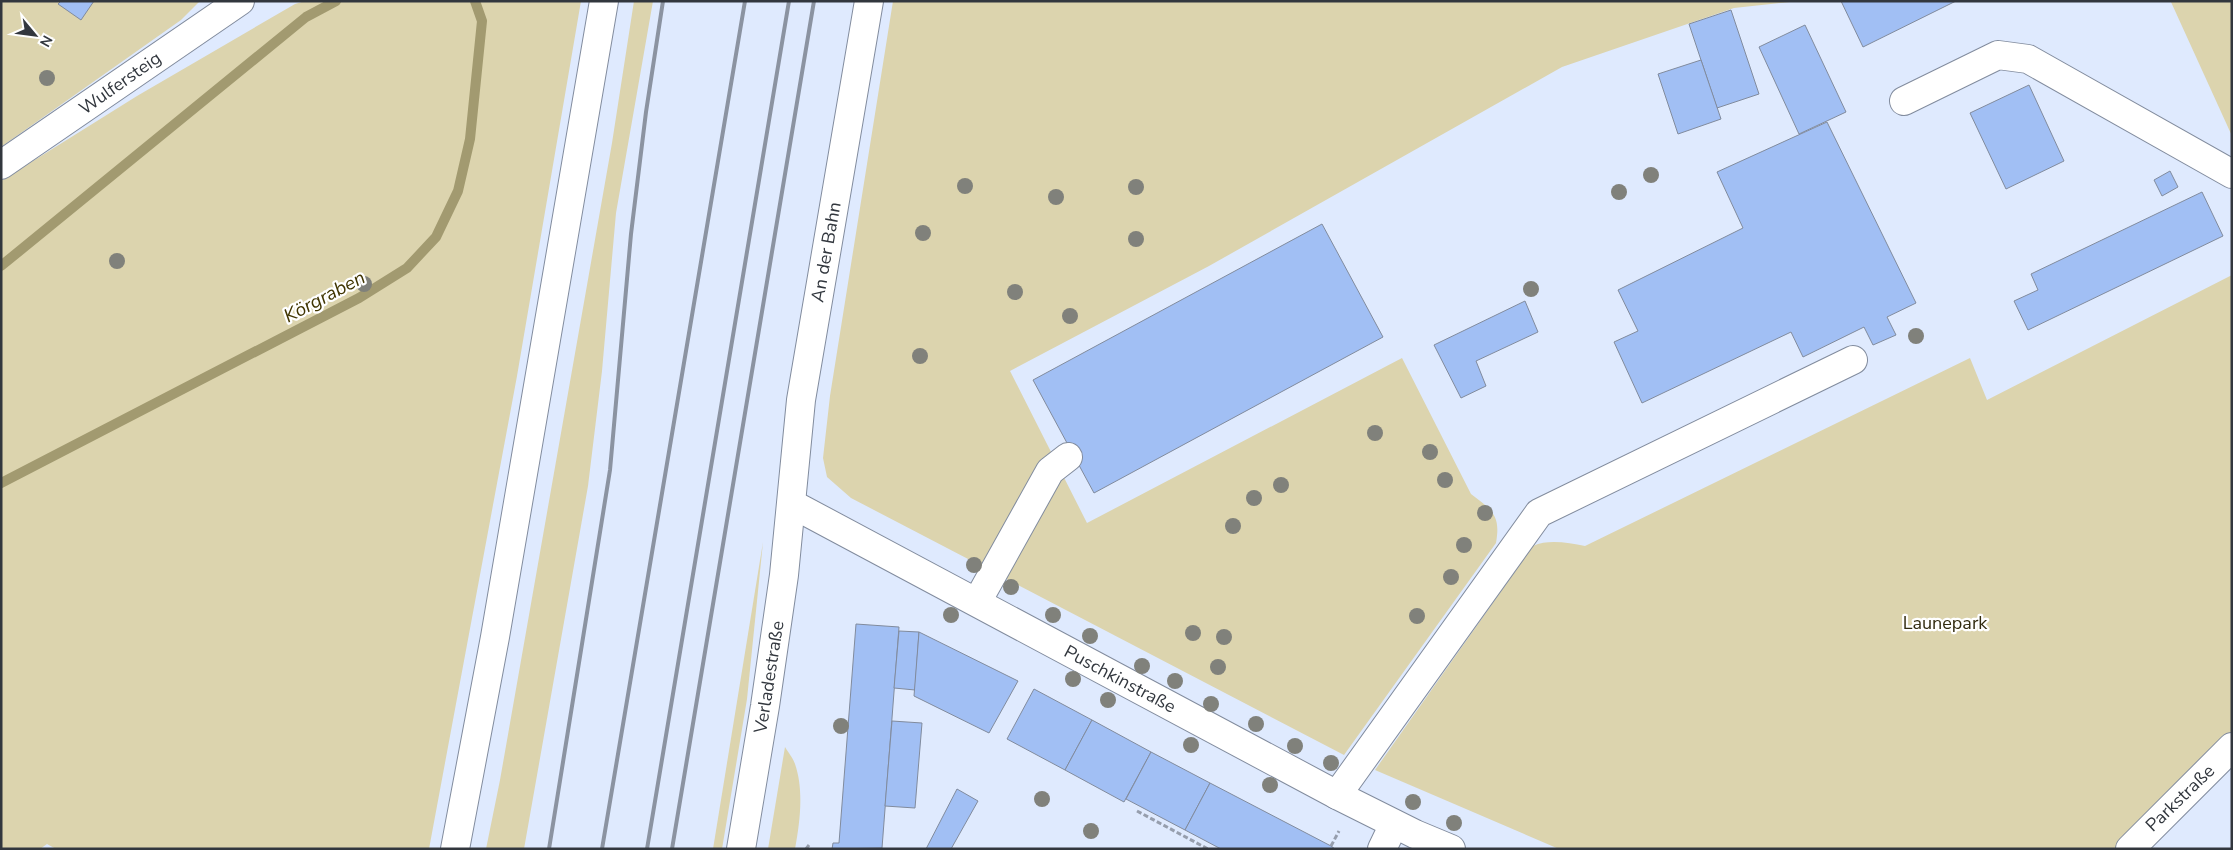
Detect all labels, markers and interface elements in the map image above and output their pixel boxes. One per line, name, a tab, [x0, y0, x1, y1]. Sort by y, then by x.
north arrow	[10, 10, 60, 60]
text: N	[35, 32, 57, 50]
street label: Wulfersteig	[74, 46, 166, 120]
street label: An der Bahn	[805, 200, 847, 304]
water label: Körgraben	[279, 265, 370, 329]
park label: Launepark	[1903, 611, 1988, 635]
street label: Verladestraße	[748, 619, 790, 736]
street label: Puschkinstraße	[1060, 639, 1180, 719]
street label: Parkstraße	[2140, 759, 2220, 837]

